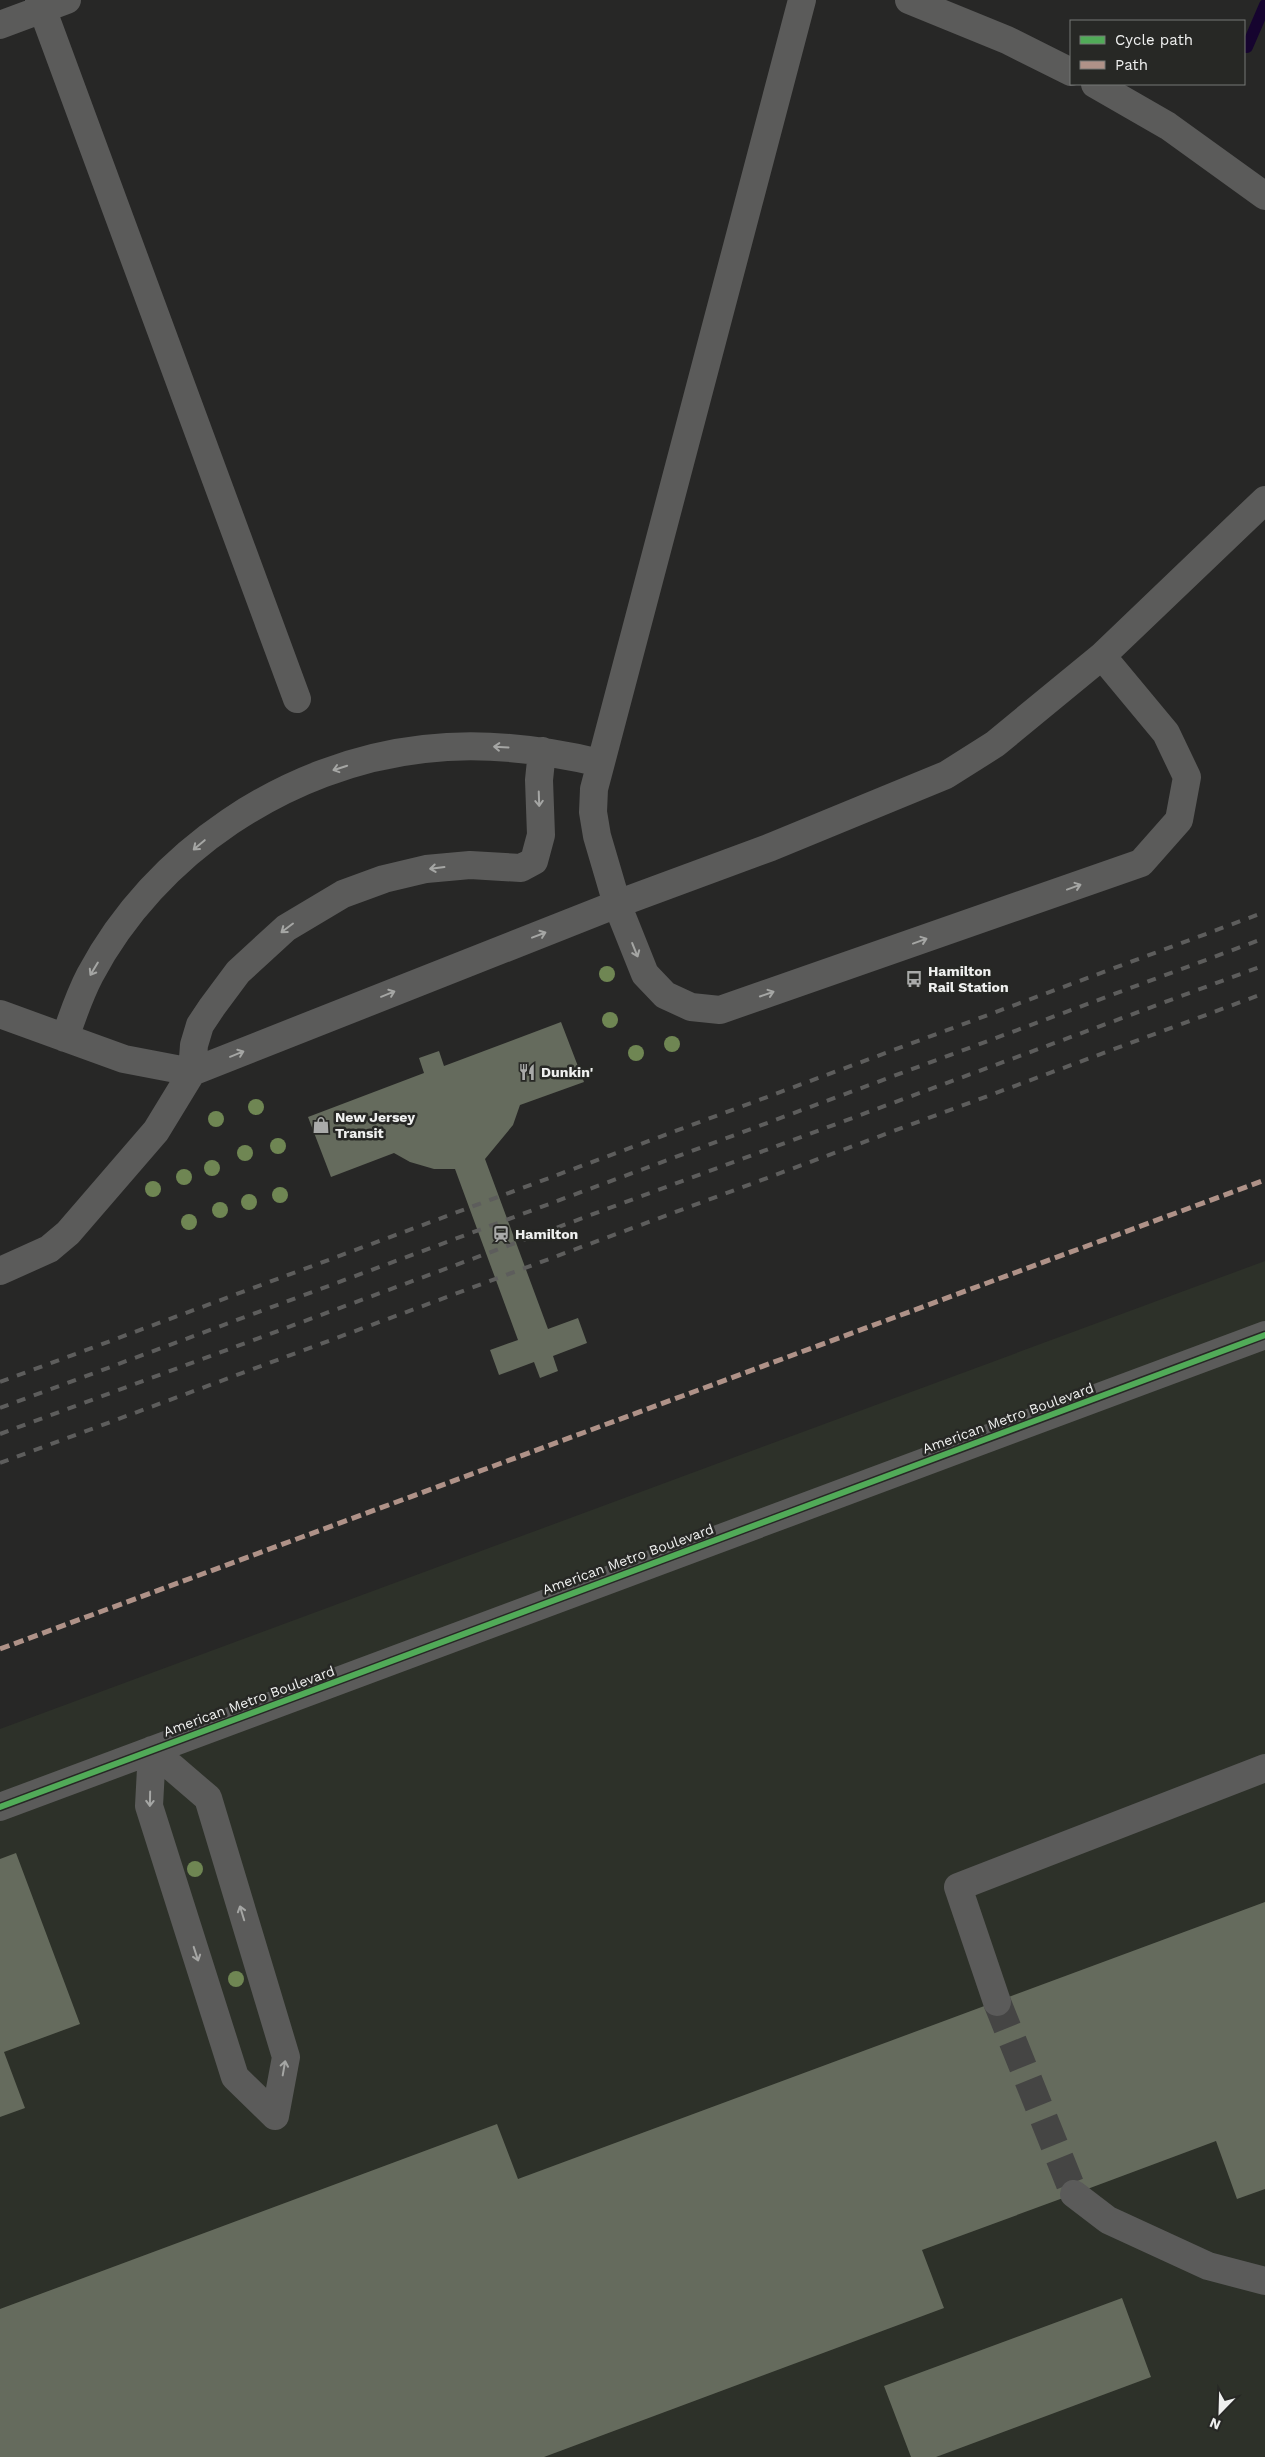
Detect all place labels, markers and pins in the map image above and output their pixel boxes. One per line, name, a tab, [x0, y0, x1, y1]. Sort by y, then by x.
place label: Hamilton Rail Station	[928, 963, 1009, 995]
bus stop icon: Hamilton Rail Station	[904, 969, 924, 989]
restaurant icon: Dunkin'	[517, 1062, 537, 1082]
place label: Dunkin'	[541, 1064, 593, 1080]
place label: New Jersey Transit	[335, 1109, 415, 1141]
shop icon: New Jersey Transit	[311, 1115, 331, 1135]
station icon: Hamilton	[491, 1224, 511, 1244]
place label: Hamilton	[515, 1226, 578, 1242]

